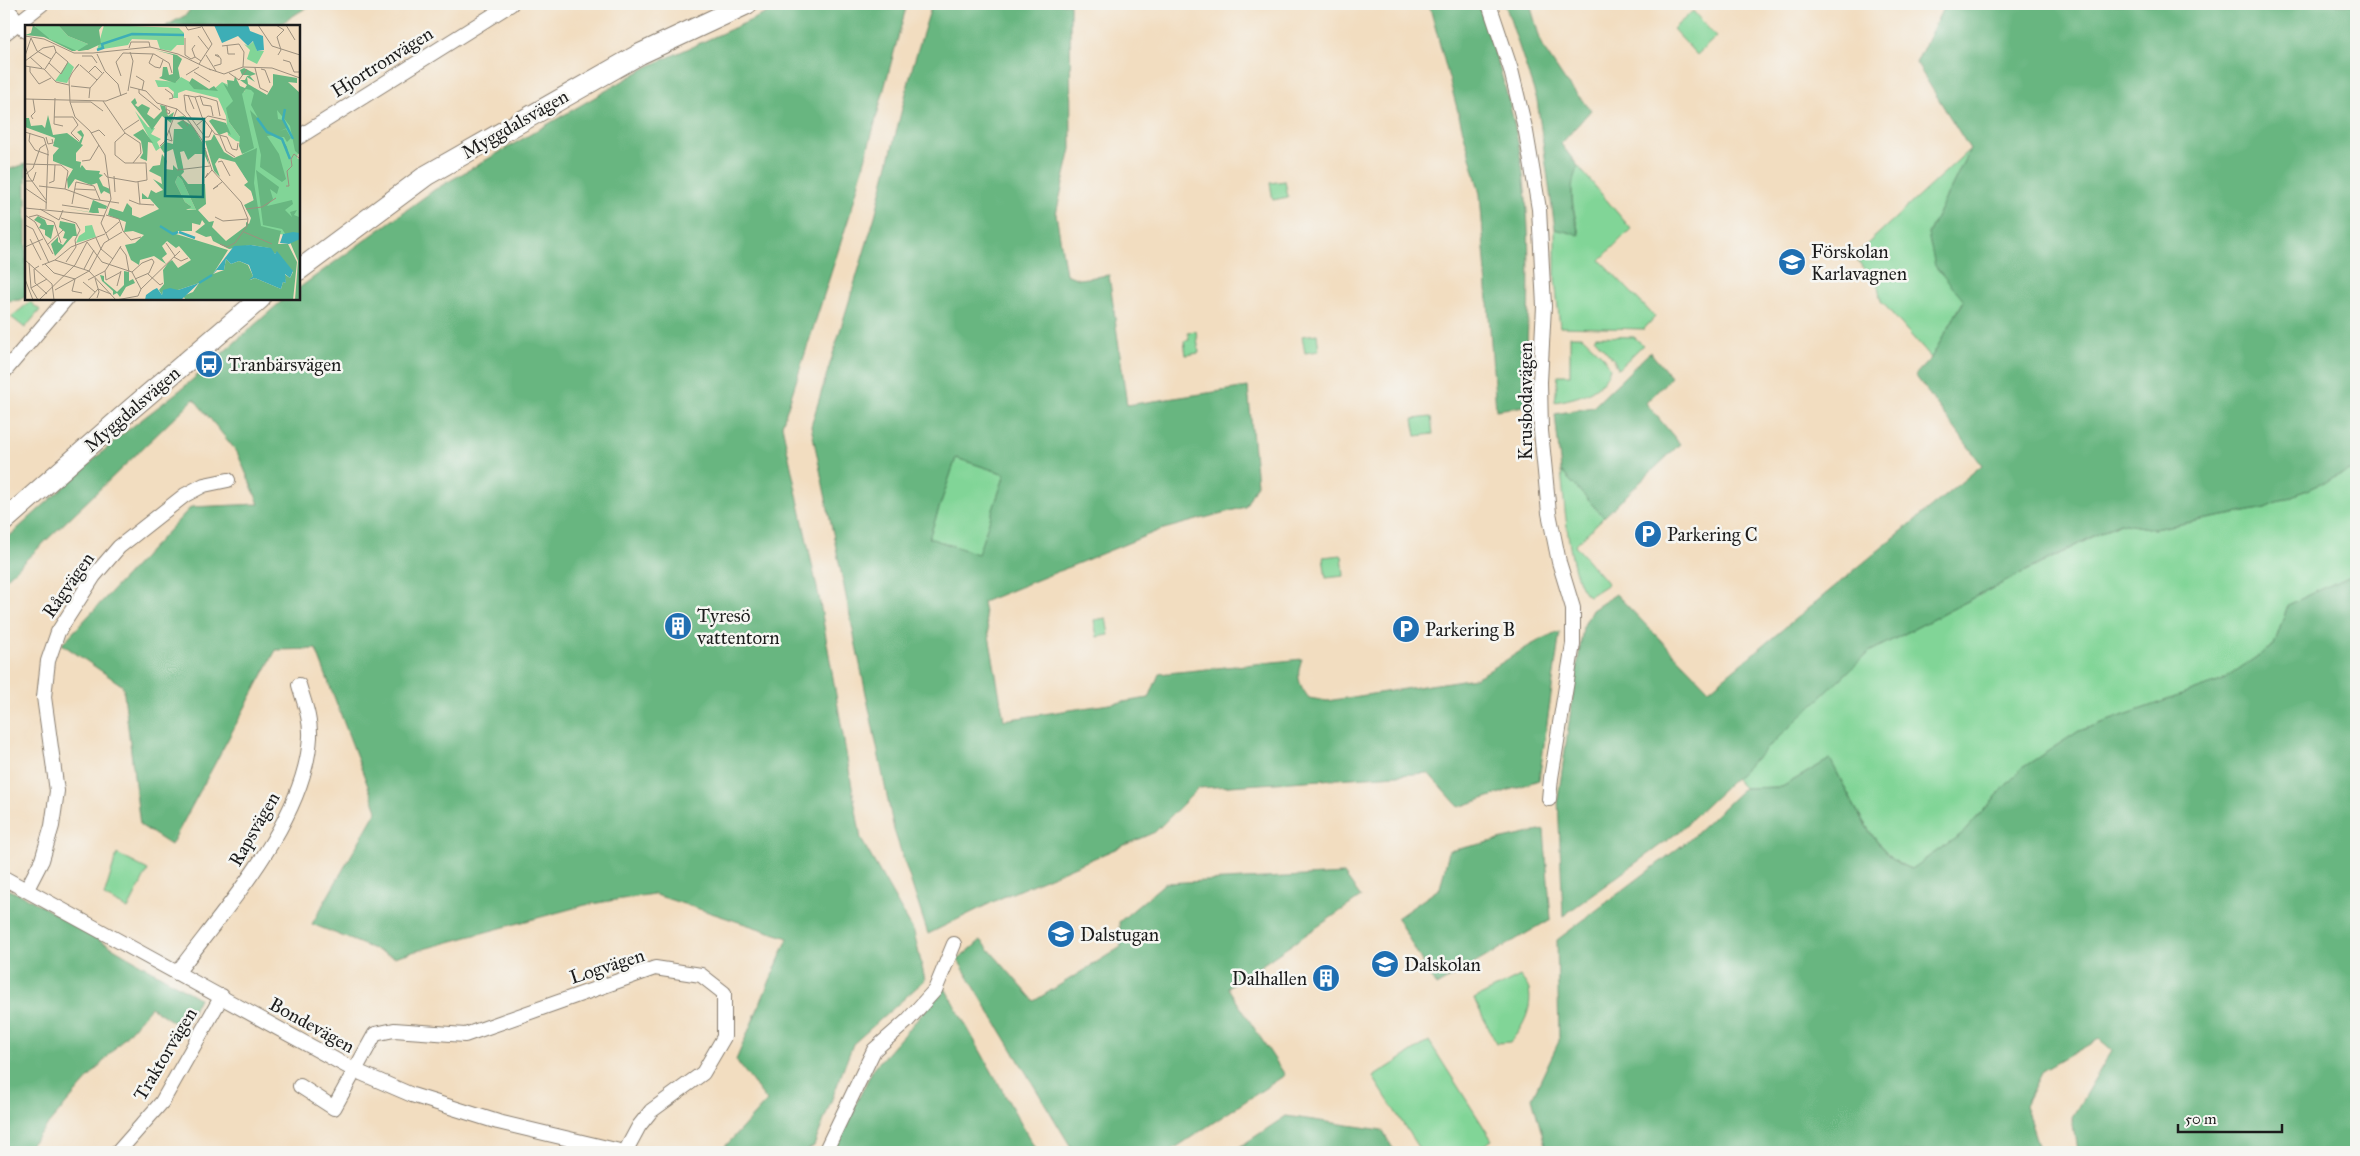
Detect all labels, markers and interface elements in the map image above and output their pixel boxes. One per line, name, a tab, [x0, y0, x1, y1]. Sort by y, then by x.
street label: Hjortronvägen	[327, 22, 438, 103]
inset map	[25, 25, 300, 300]
street label: Myggdalsvägen	[457, 84, 573, 165]
place label: Förskolan Karlavagnen	[1811, 240, 1907, 286]
school or university icon: Förskolan Karlavagnen	[1777, 247, 1807, 277]
street label: Krusbodavägen	[1514, 342, 1538, 460]
bus stop icon: Tranbärsvägen	[194, 349, 224, 379]
place label: Tranbärsvägen	[228, 353, 341, 377]
street label: Myggdalsvägen	[79, 361, 185, 458]
parking icon: Parkering C	[1633, 519, 1663, 549]
place label: Parkering C	[1667, 523, 1758, 547]
street label: Rågvägen	[37, 548, 100, 623]
place label: Tyresö vattentorn	[696, 604, 779, 649]
building icon: Tyresö vattentorn	[663, 611, 693, 641]
parking icon: Parkering B	[1391, 614, 1421, 644]
place label: Parkering B	[1425, 618, 1515, 642]
street label: Rapsvägen	[224, 788, 285, 871]
school or university icon: Dalstugan	[1046, 919, 1076, 949]
place label: Dalstugan	[1080, 923, 1159, 947]
street label: Logvägen	[567, 943, 648, 990]
school or university icon: Dalskolan	[1370, 949, 1400, 979]
place label: Dalskolan	[1404, 953, 1481, 976]
building icon: Dalhallen	[1311, 963, 1341, 993]
place label: Dalhallen	[1232, 967, 1307, 990]
street label: Bondevägen	[265, 992, 359, 1059]
street label: Traktorvägen	[128, 1003, 203, 1105]
scale bar	[2178, 1101, 2281, 1133]
text: 50 m	[2185, 1110, 2217, 1128]

